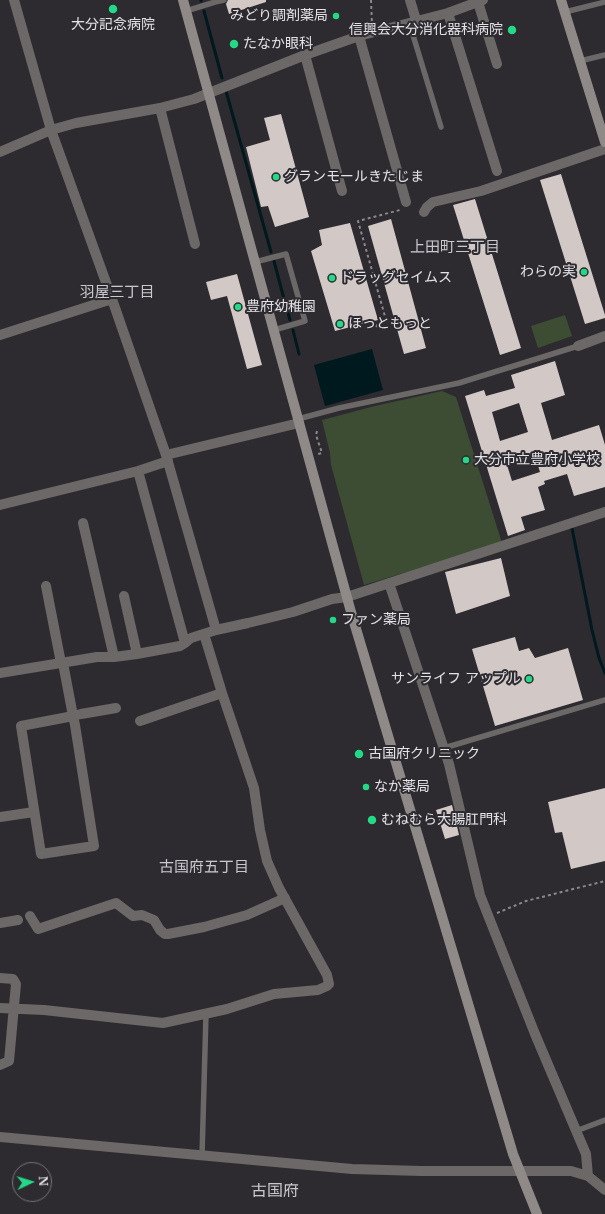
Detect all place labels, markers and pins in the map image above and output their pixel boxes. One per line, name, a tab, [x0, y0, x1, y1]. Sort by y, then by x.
marker: 大分記念病院	[107, 3, 119, 15]
place label: みどり調剤薬局	[230, 8, 328, 24]
marker: みどり調剤薬局	[331, 11, 341, 21]
place label: 大分記念病院	[71, 17, 155, 33]
place label: 信興会大分消化器科病院	[349, 22, 503, 38]
marker: 信興会大分消化器科病院	[506, 24, 518, 36]
place label: たなか眼科	[243, 36, 313, 52]
marker: たなか眼科	[228, 38, 240, 50]
place label: グランモールきたじま	[284, 169, 424, 185]
marker: グランモールきたじま	[271, 172, 281, 182]
place label: わらの実	[520, 264, 576, 280]
marker: わらの実	[579, 267, 589, 277]
place label: ドラッグセイムス	[340, 270, 452, 286]
marker: ドラッグセイムス	[327, 273, 337, 283]
place label: 豊府幼稚園	[246, 299, 316, 315]
marker: 豊府幼稚園	[233, 302, 243, 312]
place label: ほっともっと	[348, 316, 432, 332]
marker: ほっともっと	[335, 319, 345, 329]
place label: 大分市立豊府小学校	[474, 452, 600, 468]
marker: 大分市立豊府小学校	[461, 455, 471, 465]
place label: ファン薬局	[341, 612, 411, 628]
marker: ファン薬局	[328, 615, 338, 625]
place label: サンライフ アップル	[391, 671, 521, 687]
marker: サンライフ アップル	[524, 674, 534, 684]
place label: 古国府クリニック	[368, 746, 480, 762]
marker: 古国府クリニック	[353, 748, 365, 760]
place label: なか薬局	[374, 779, 430, 795]
marker: なか薬局	[361, 782, 371, 792]
place label: むねむら大腸肛門科	[381, 812, 507, 828]
marker: むねむら大腸肛門科	[366, 814, 378, 826]

